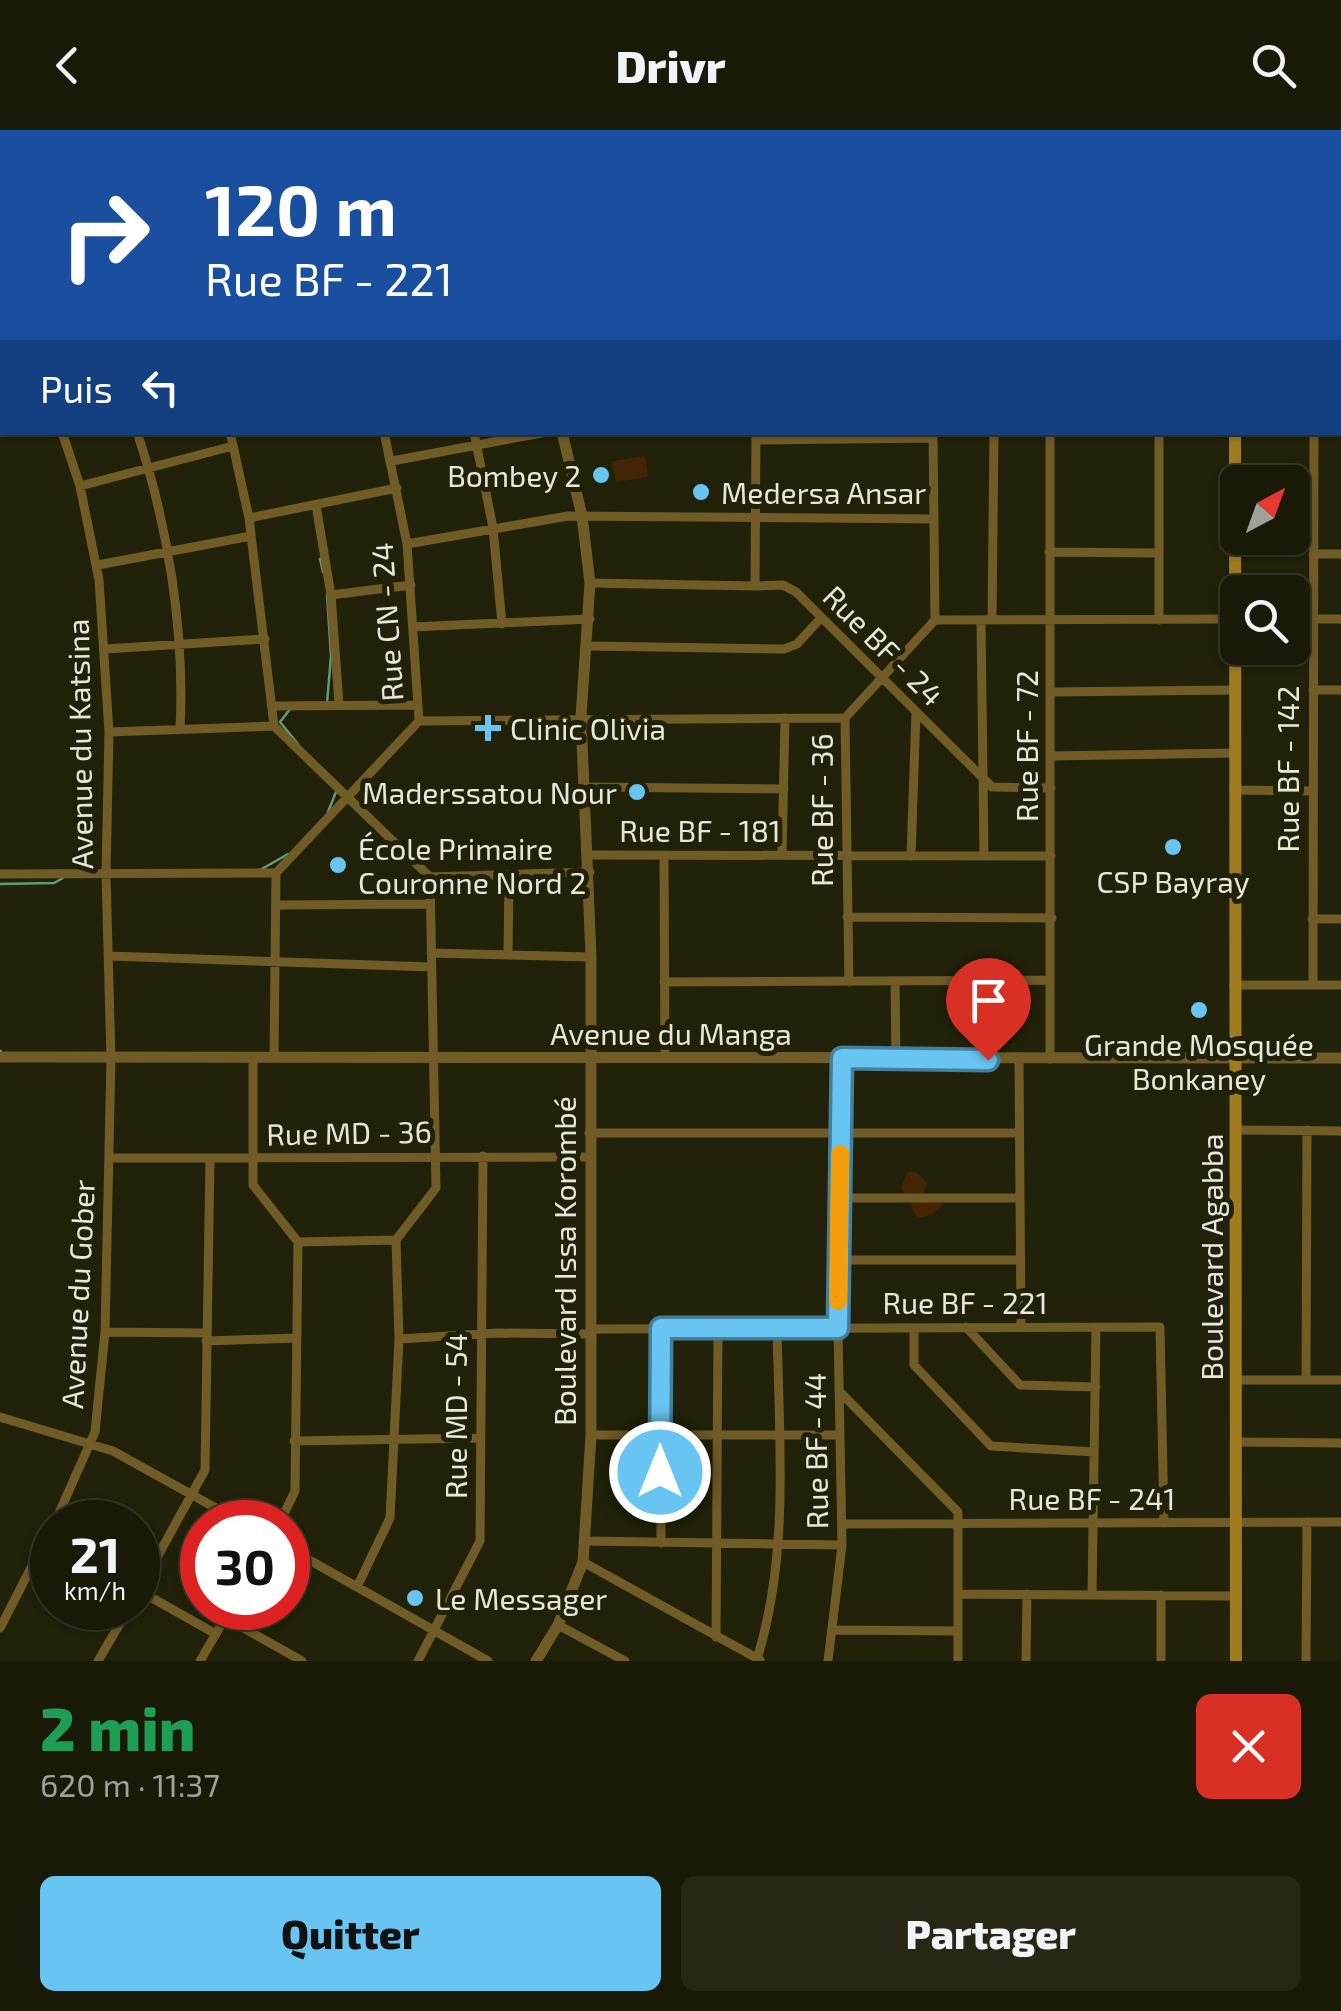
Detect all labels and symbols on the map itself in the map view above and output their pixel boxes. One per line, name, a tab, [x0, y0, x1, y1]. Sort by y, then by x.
place label: Bombey 2	[447, 457, 581, 493]
marker: Bombey 2	[590, 464, 612, 486]
north arrow	[1220, 465, 1310, 555]
place label: Medersa Ansar	[721, 474, 926, 510]
marker: Medersa Ansar	[690, 481, 712, 503]
street label: Rue CN - 24	[363, 542, 409, 702]
street label: Rue BF - 24	[817, 578, 951, 712]
street label: Avenue du Katsina	[59, 618, 99, 870]
street label: Rue BF - 72	[1008, 670, 1044, 822]
street label: Rue BF - 142	[1269, 686, 1305, 852]
place label: Clinic Olivia	[510, 710, 666, 746]
marker: Clinic Olivia	[475, 715, 501, 741]
street label: Rue BF - 36	[803, 733, 839, 887]
place label: Maderssatou Nour	[362, 774, 617, 810]
marker: Maderssatou Nour	[626, 781, 648, 803]
street label: Rue BF - 181	[619, 812, 781, 848]
place label: École Primaire Couronne Nord 2	[358, 830, 586, 900]
marker: CSP Bayray	[1162, 836, 1184, 858]
marker: École Primaire Couronne Nord 2	[327, 854, 349, 876]
place label: CSP Bayray	[1096, 863, 1250, 899]
pin	[946, 958, 1031, 1061]
marker: Grande Mosquée Bonkaney	[1188, 999, 1210, 1021]
street label: Avenue du Manga	[550, 1015, 792, 1051]
place label: Grande Mosquée Bonkaney	[1084, 1026, 1314, 1096]
street label: Boulevard Issa Korombé	[546, 1096, 582, 1426]
street label: Rue MD - 36	[266, 1113, 432, 1151]
street label: Boulevard Agabba	[1193, 1133, 1229, 1381]
street label: Avenue du Gober	[53, 1179, 101, 1409]
street label: Rue BF - 221	[882, 1284, 1048, 1320]
street label: Rue MD - 54	[437, 1333, 473, 1499]
street label: Rue BF - 44	[796, 1372, 834, 1530]
position arrow	[608, 1420, 712, 1524]
street label: Rue BF - 241	[1009, 1480, 1175, 1516]
speed limit sign: 30	[180, 1500, 310, 1630]
place label: Le Messager	[435, 1580, 607, 1616]
marker: Le Messager	[404, 1587, 426, 1609]

